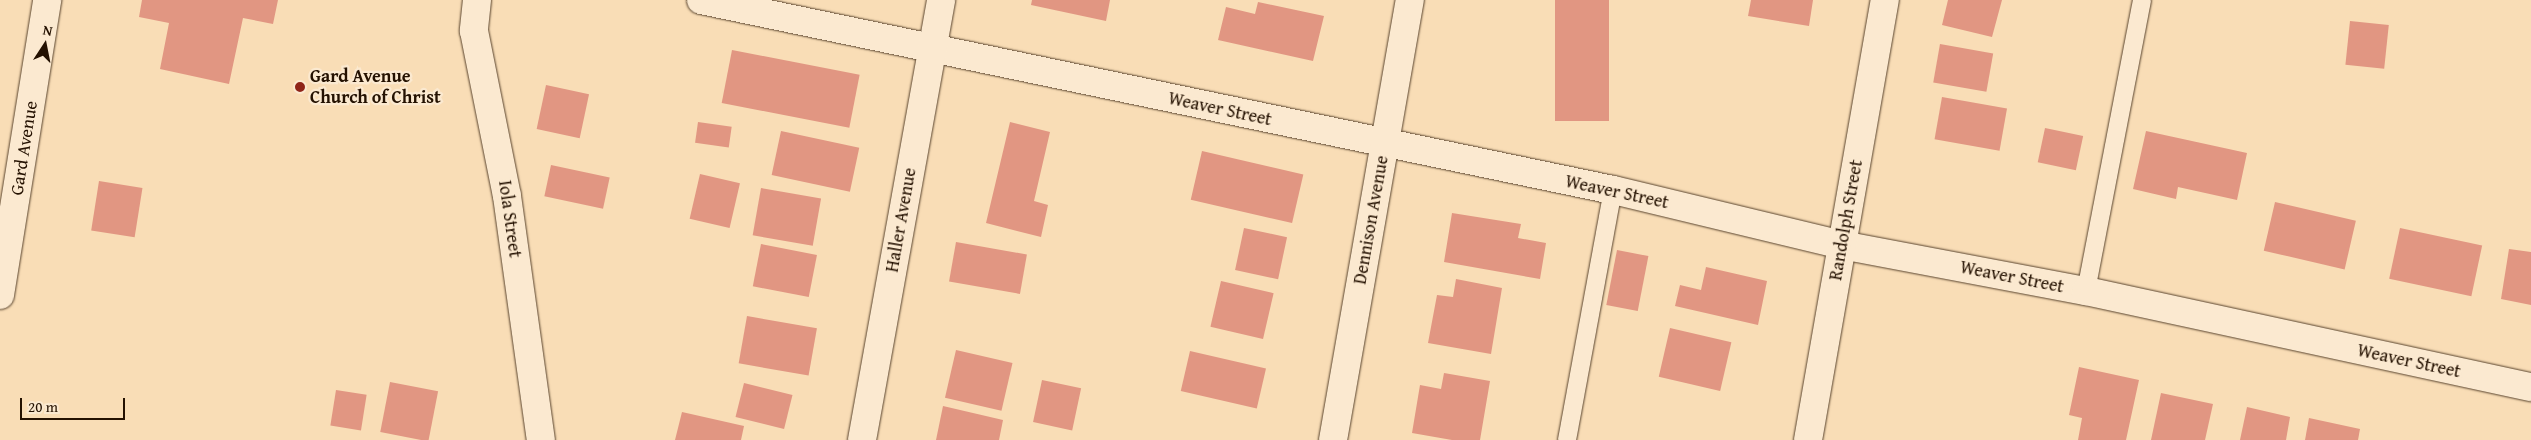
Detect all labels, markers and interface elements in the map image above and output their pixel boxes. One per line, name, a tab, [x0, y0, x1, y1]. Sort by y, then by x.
north arrow	[20, 20, 70, 70]
text: N	[41, 20, 54, 41]
place label: Gard Avenue Church of Christ	[310, 66, 441, 108]
marker: Gard Avenue Church of Christ	[294, 81, 306, 93]
street label: Weaver Street	[1166, 88, 1274, 130]
street label: Gard Avenue	[6, 99, 42, 197]
street label: Dennison Avenue	[1349, 154, 1393, 286]
street label: Randolph Street	[1825, 158, 1867, 282]
street label: Haller Avenue	[881, 166, 921, 274]
street label: Weaver Street	[1563, 171, 1671, 213]
street label: Iola Street	[494, 179, 526, 259]
street label: Weaver Street	[1958, 256, 2066, 298]
street label: Weaver Street	[2355, 340, 2463, 382]
scale bar	[22, 388, 128, 420]
text: 20 m	[28, 396, 58, 417]

